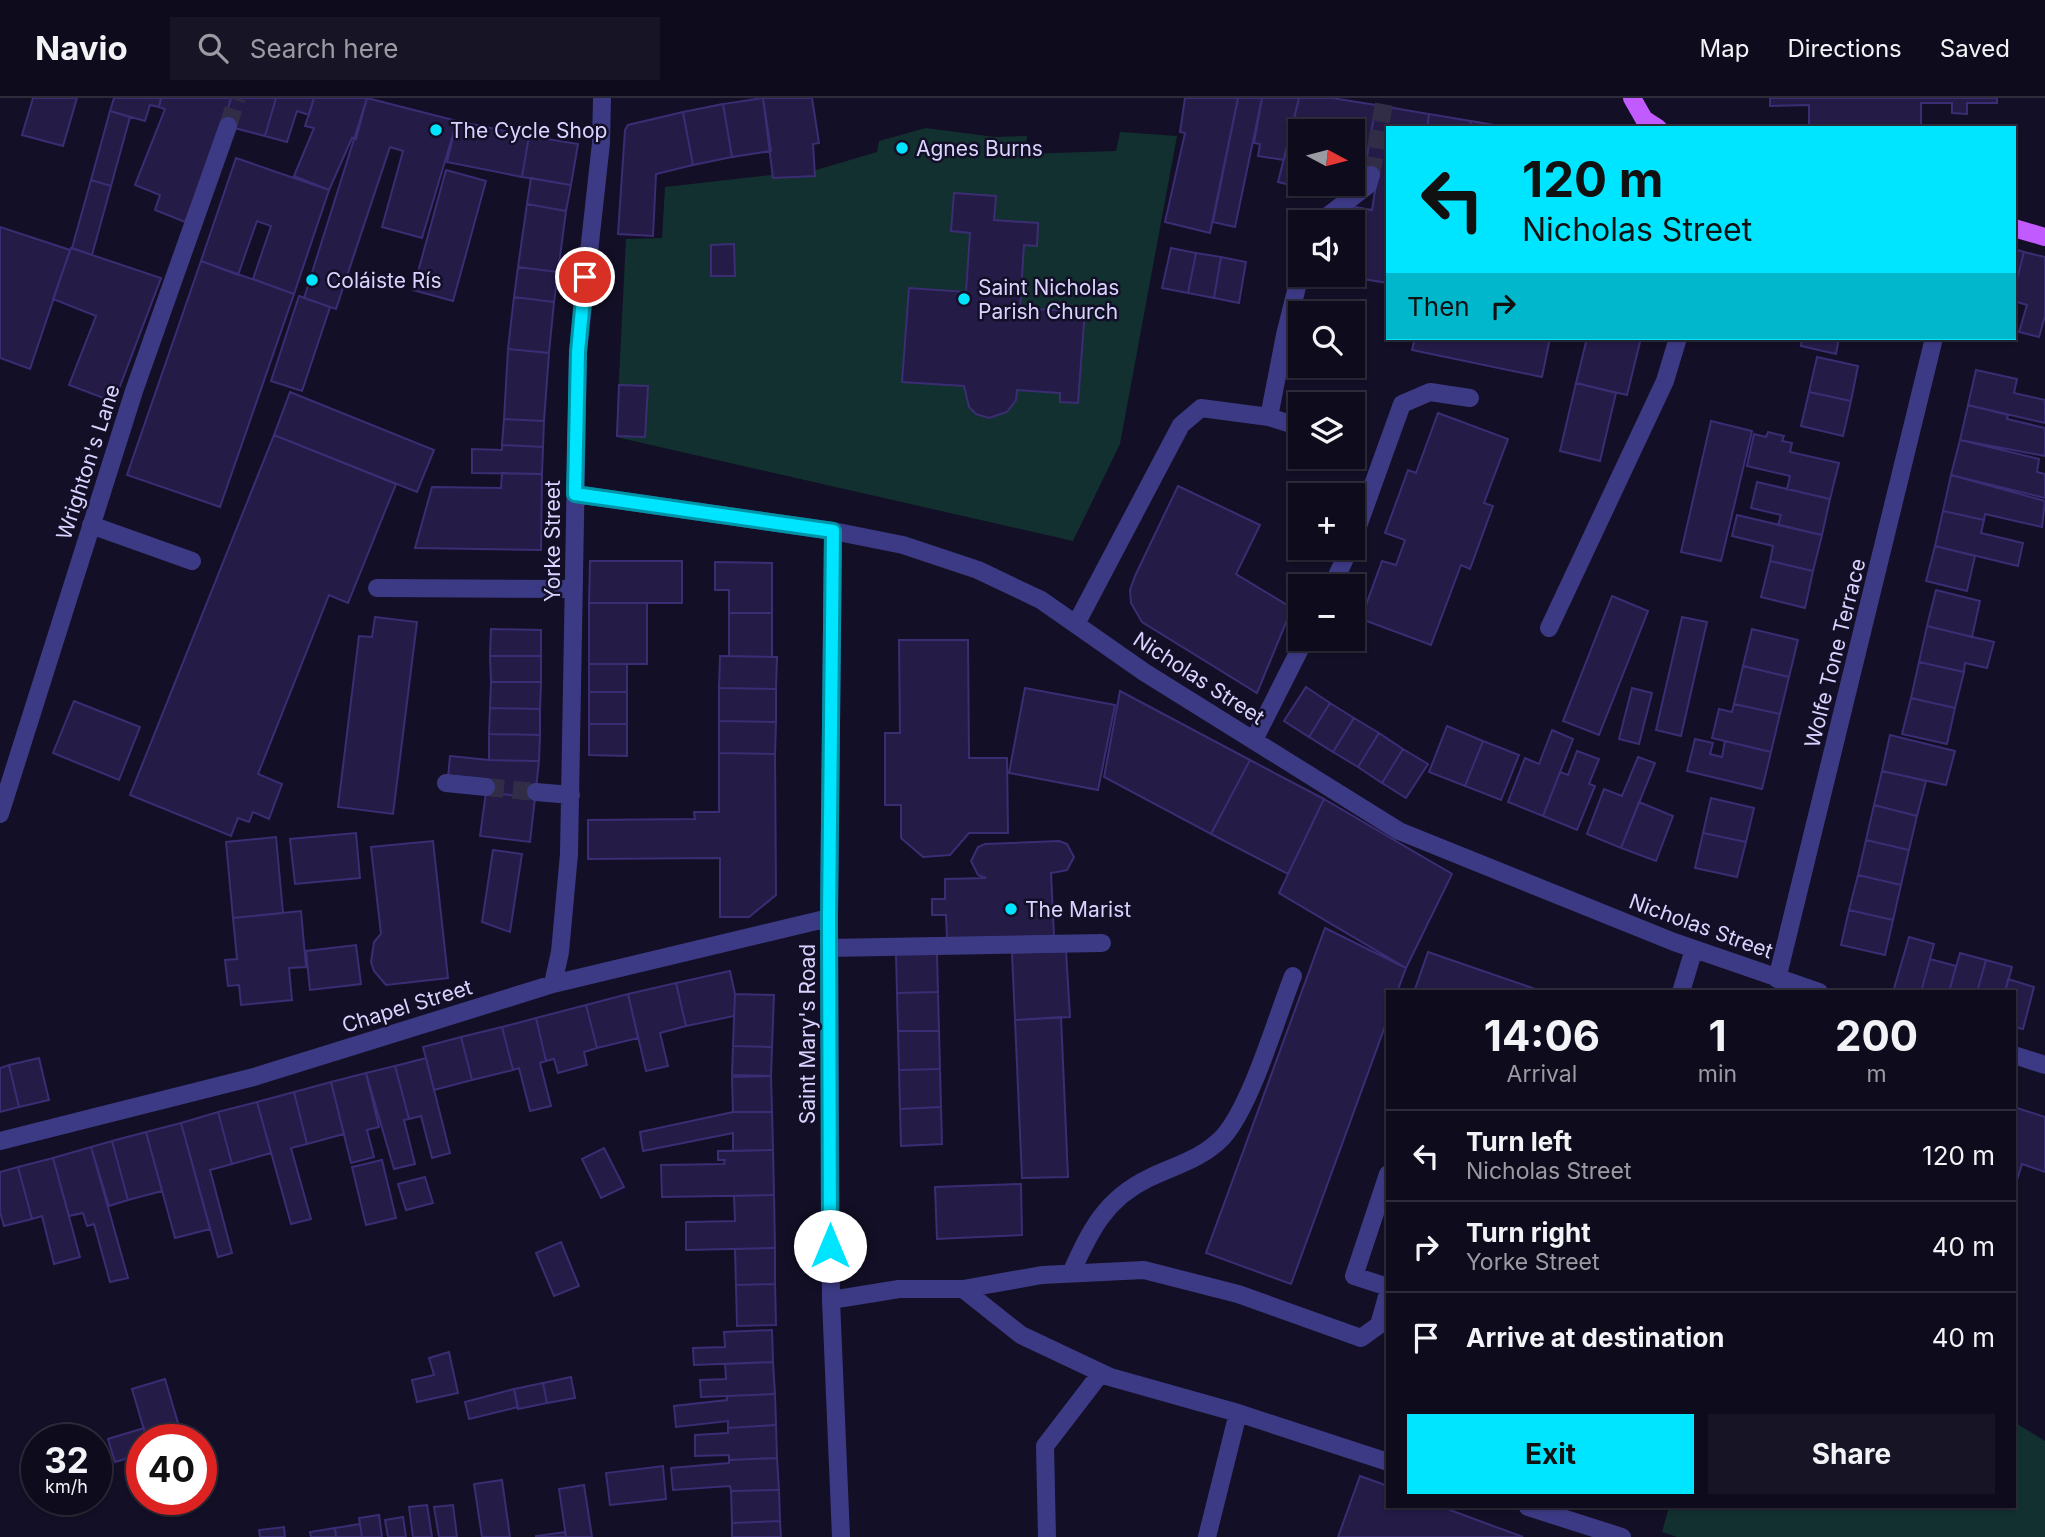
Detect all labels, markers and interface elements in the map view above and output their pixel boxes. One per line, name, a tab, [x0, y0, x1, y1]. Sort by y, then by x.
search box	[170, 17, 660, 80]
text: Navio	[35, 28, 128, 68]
icon: search	[194, 29, 232, 67]
text: Search here	[250, 33, 398, 64]
text: Map	[1700, 34, 1749, 63]
text: Directions	[1787, 34, 1902, 63]
text: Saved	[1940, 34, 2010, 63]
place label: The Cycle Shop	[450, 118, 607, 143]
north arrow	[1288, 119, 1365, 196]
map controls	[1288, 119, 1365, 651]
marker: The Cycle Shop	[428, 122, 444, 138]
place label: Agnes Burns	[916, 136, 1043, 161]
marker: Agnes Burns	[894, 140, 910, 156]
text: 120 m	[1522, 150, 1663, 209]
icon: left	[1407, 154, 1498, 245]
button: sound	[1288, 210, 1365, 287]
text: Nicholas Street	[1522, 210, 1752, 249]
pin	[555, 247, 615, 307]
icon: arrive	[566, 258, 604, 296]
place label: Coláiste Rís	[326, 268, 441, 293]
marker: Coláiste Rís	[304, 272, 320, 288]
place label: Saint Nicholas Parish Church	[978, 275, 1119, 324]
icon: right	[1484, 287, 1522, 325]
marker: Saint Nicholas Parish Church	[956, 291, 972, 307]
text: Then	[1407, 291, 1470, 322]
button: search	[1288, 301, 1365, 378]
street label: Wrighton's Lane	[51, 381, 125, 543]
button: layers	[1288, 392, 1365, 469]
street label: Yorke Street	[540, 480, 565, 602]
button: +	[1288, 483, 1365, 560]
street label: Wolfe Tone Terrace	[1799, 556, 1871, 750]
button: −	[1288, 574, 1365, 651]
street label: Nicholas Street	[1129, 626, 1269, 730]
street label: Nicholas Street	[1626, 888, 1776, 964]
place label: The Marist	[1025, 897, 1131, 922]
marker: The Marist	[1003, 901, 1019, 917]
street label: Saint Mary's Road	[795, 944, 820, 1124]
street label: Chapel Street	[339, 974, 475, 1038]
text: 14:06	[1484, 1010, 1600, 1061]
text: 1	[1708, 1010, 1727, 1061]
text: 200	[1835, 1010, 1918, 1061]
text: Arrival	[1507, 1060, 1577, 1088]
text: min	[1698, 1060, 1737, 1088]
text: m	[1867, 1060, 1887, 1088]
text: Turn left	[1466, 1126, 1572, 1157]
icon: left	[1407, 1137, 1445, 1175]
text: 120 m	[1922, 1140, 1995, 1171]
text: Nicholas Street	[1466, 1157, 1631, 1185]
position arrow	[793, 1209, 867, 1283]
text: Turn right	[1466, 1217, 1591, 1248]
icon: right	[1407, 1228, 1445, 1266]
text: 40 m	[1932, 1231, 1995, 1262]
text: Yorke Street	[1466, 1248, 1600, 1276]
icon: arrive	[1407, 1319, 1445, 1357]
text: Arrive at destination	[1466, 1322, 1725, 1353]
text: 40 m	[1932, 1322, 1995, 1353]
button: Exit	[1407, 1414, 1694, 1494]
button: Share	[1708, 1414, 1995, 1494]
speed limit sign: 40	[126, 1424, 217, 1515]
text: 32	[44, 1439, 89, 1481]
text: km/h	[45, 1476, 88, 1497]

